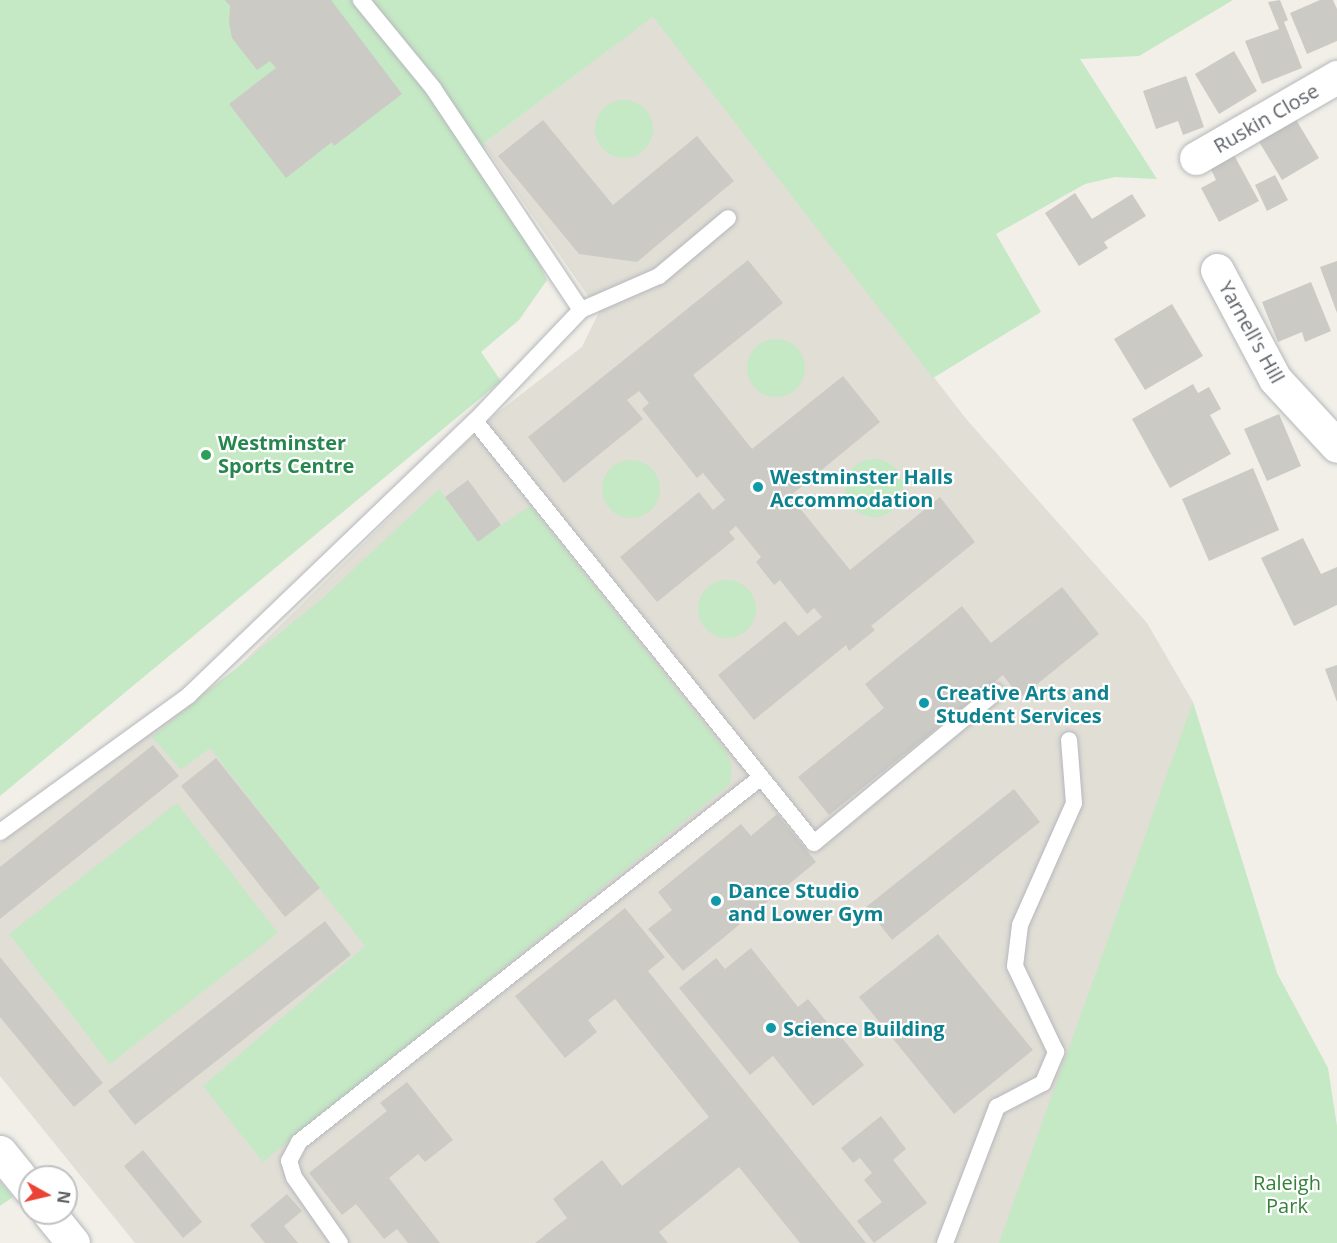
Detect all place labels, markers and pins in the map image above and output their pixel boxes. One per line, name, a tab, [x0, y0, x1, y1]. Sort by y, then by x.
place label: Westminster Sports Centre	[218, 431, 354, 478]
marker: Westminster Sports Centre	[199, 448, 213, 462]
place label: Westminster Halls Accommodation	[770, 464, 953, 511]
marker: Westminster Halls Accommodation	[751, 480, 765, 494]
place label: Creative Arts and Student Services	[936, 680, 1109, 727]
marker: Creative Arts and Student Services	[917, 696, 931, 710]
place label: Dance Studio and Lower Gym	[728, 878, 883, 925]
marker: Dance Studio and Lower Gym	[709, 894, 723, 908]
place label: Science Building	[783, 1016, 945, 1040]
marker: Science Building	[764, 1021, 778, 1035]

